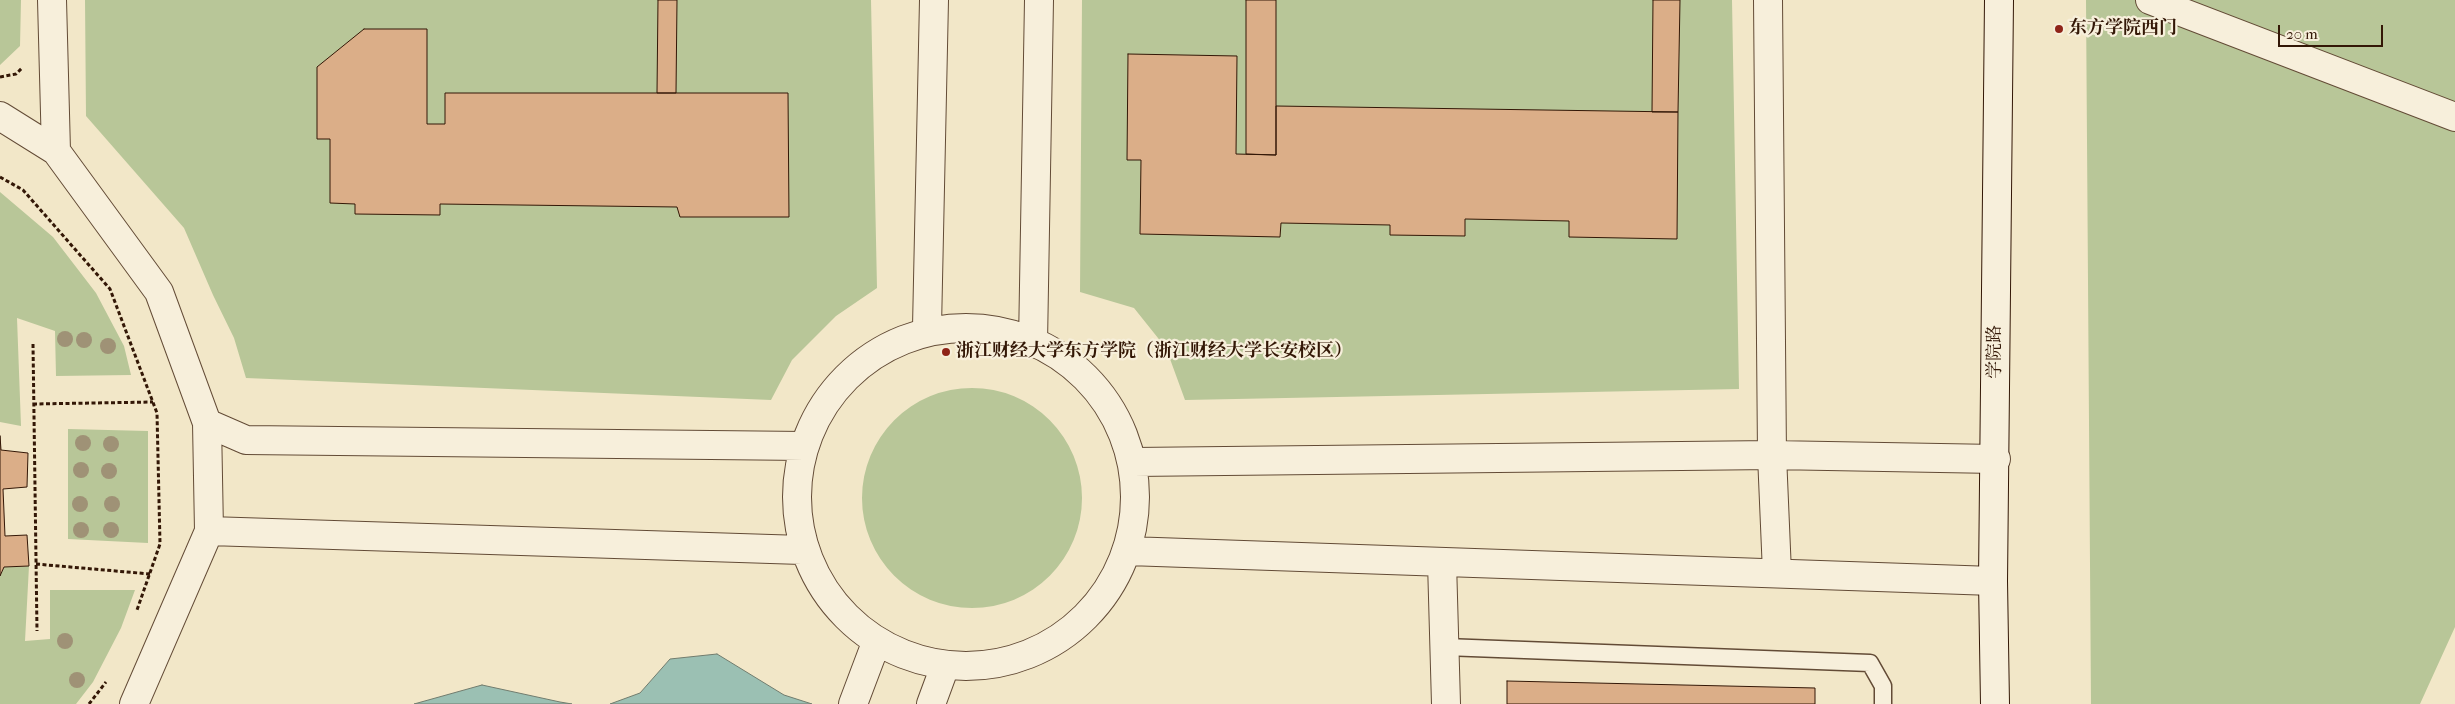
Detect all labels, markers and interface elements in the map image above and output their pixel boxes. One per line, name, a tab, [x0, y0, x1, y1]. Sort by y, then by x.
scale bar	[2280, 15, 2385, 47]
place label: 东方学院西门	[2069, 18, 2177, 40]
marker: 东方学院西门	[2053, 23, 2065, 35]
text: 20 m	[2286, 25, 2318, 43]
street label: 学院路	[1985, 325, 2007, 379]
place label: 浙江财经大学东方学院（浙江财经大学长安校区）	[956, 341, 1352, 363]
marker: 浙江财经大学东方学院（浙江财经大学长安校区）	[940, 346, 952, 358]

